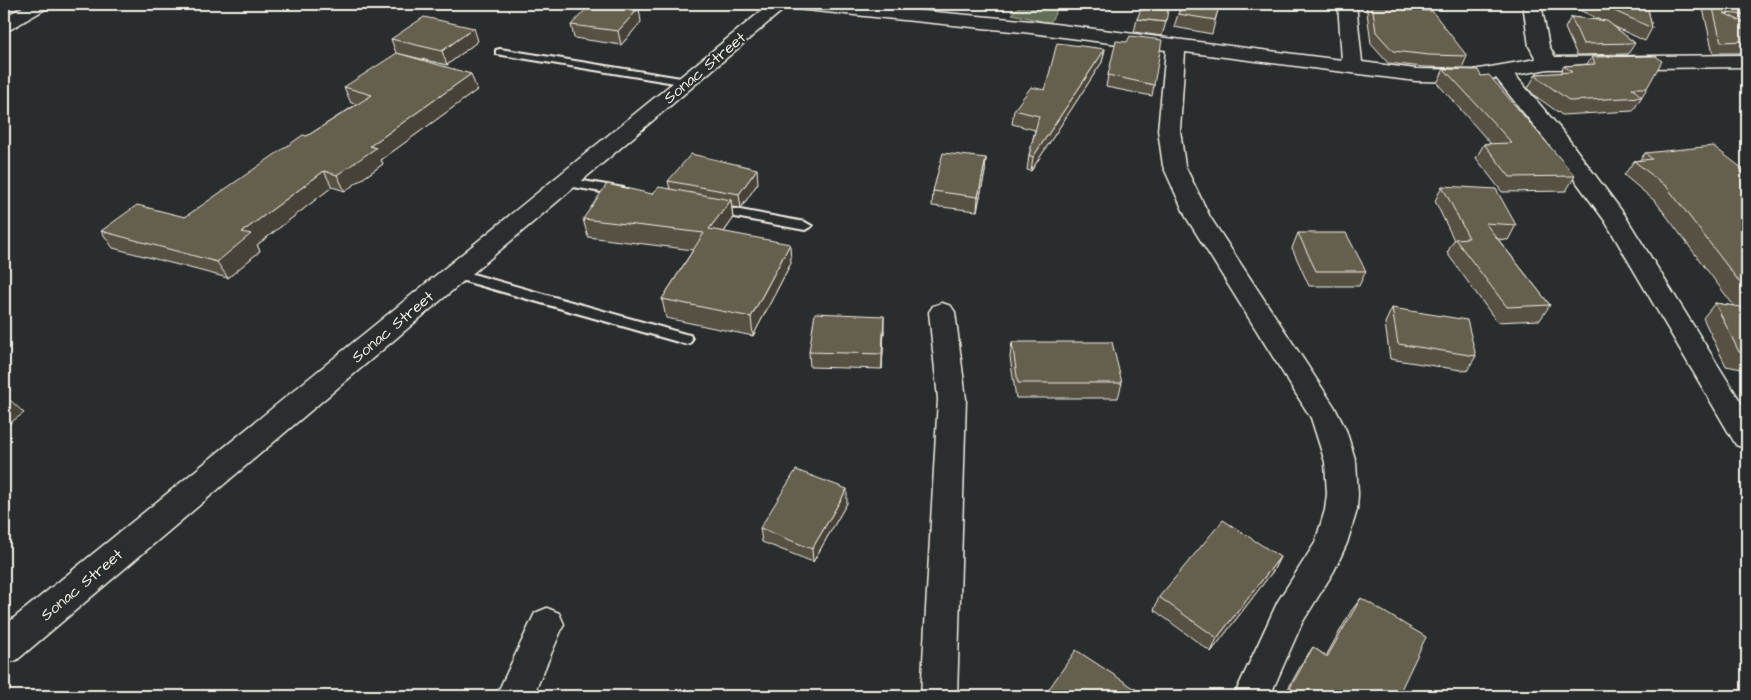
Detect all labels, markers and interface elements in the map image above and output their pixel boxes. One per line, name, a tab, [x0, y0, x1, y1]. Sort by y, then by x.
street label: Sonac Street	[659, 26, 751, 109]
street label: Sonac Street	[347, 285, 439, 368]
street label: Sonac Street	[36, 543, 128, 626]

